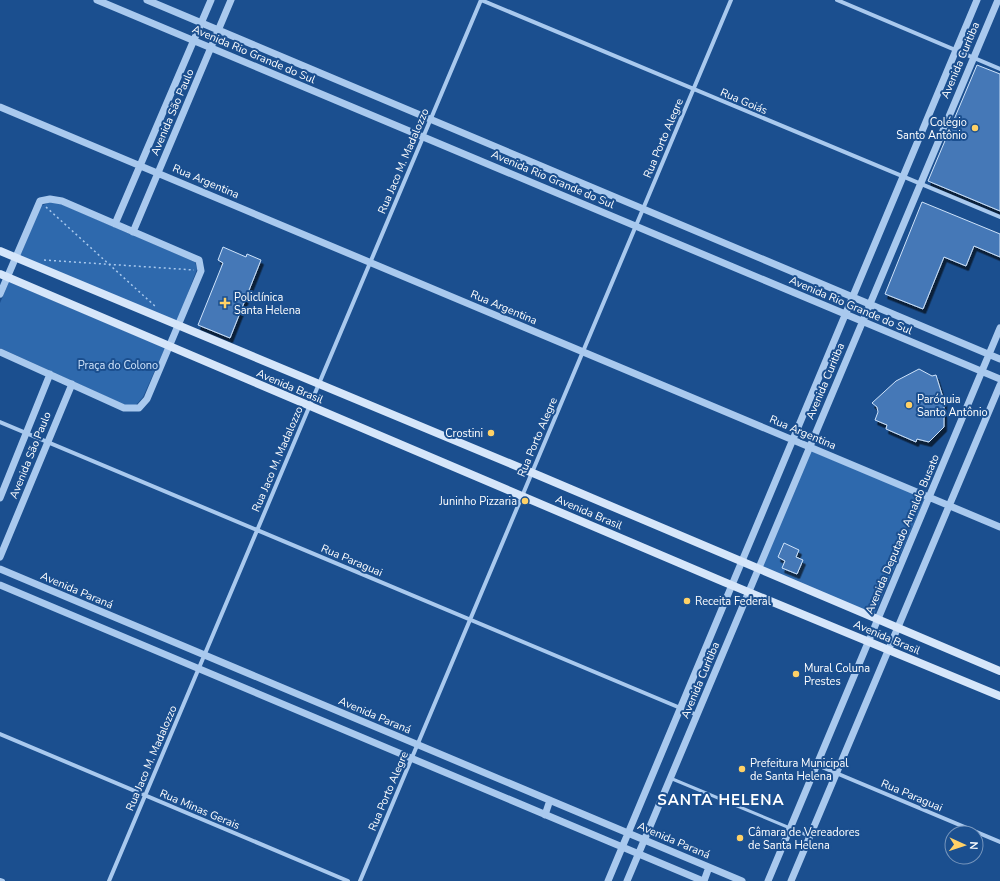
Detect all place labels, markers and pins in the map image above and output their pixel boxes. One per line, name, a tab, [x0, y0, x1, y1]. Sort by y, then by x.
place label: Colégio Santo Antônio	[896, 115, 967, 143]
marker: Colégio Santo Antônio	[970, 123, 980, 133]
place label: Policlínica Santa Helena	[234, 290, 301, 318]
marker: Policlínica Santa Helena	[219, 297, 231, 309]
place label: Paróquia Santo Antônio	[917, 392, 988, 420]
marker: Paróquia Santo Antônio	[904, 400, 914, 410]
place label: Crostini	[445, 426, 483, 441]
marker: Crostini	[486, 428, 496, 438]
place label: Juninho Pizzaria	[438, 494, 517, 509]
marker: Juninho Pizzaria	[520, 496, 530, 506]
place label: Receita Federal	[695, 594, 772, 609]
marker: Receita Federal	[682, 596, 692, 606]
place label: Mural Coluna Prestes	[804, 661, 870, 689]
marker: Mural Coluna Prestes	[791, 669, 801, 679]
place label: Prefeitura Municipal de Santa Helena	[750, 756, 849, 784]
marker: Prefeitura Municipal de Santa Helena	[737, 764, 747, 774]
place label: Câmara de Vereadores de Santa Helena	[748, 825, 860, 853]
marker: Câmara de Vereadores de Santa Helena	[735, 833, 745, 843]

